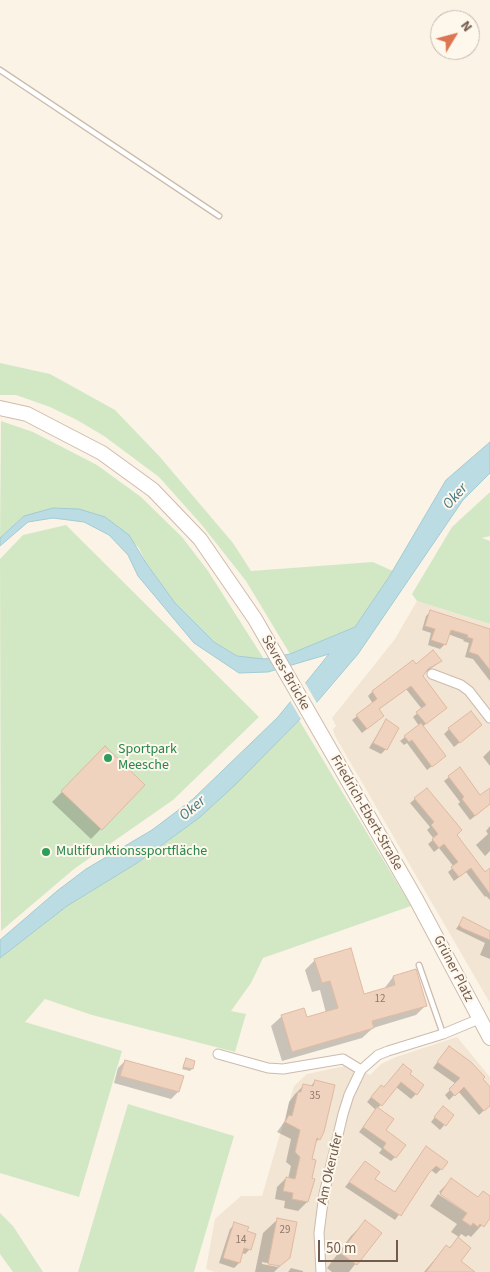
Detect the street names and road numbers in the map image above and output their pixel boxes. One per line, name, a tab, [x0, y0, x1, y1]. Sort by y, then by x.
street label: Sèvres-Brücke	[257, 633, 313, 713]
street label: Friedrich-Ebert-Straße	[326, 752, 406, 874]
street label: Grüner Platz	[429, 933, 477, 1005]
street label: Am Okerufer	[315, 1131, 347, 1207]

